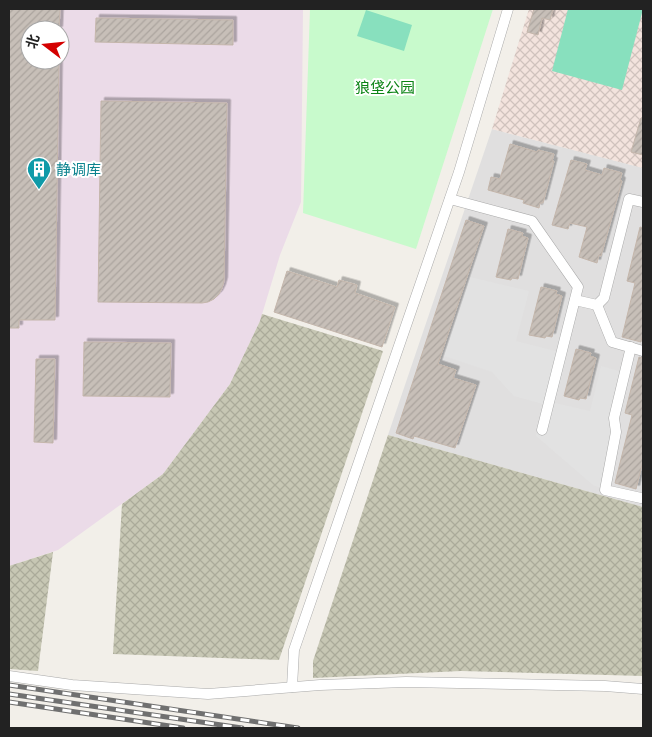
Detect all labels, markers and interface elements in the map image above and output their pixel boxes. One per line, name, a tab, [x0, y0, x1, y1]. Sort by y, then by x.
north arrow	[20, 20, 70, 70]
text: 北	[22, 32, 42, 50]
park label: 狼垡公园	[355, 78, 415, 96]
building icon: 静调库	[26, 156, 52, 190]
place label: 静调库	[56, 160, 101, 178]

